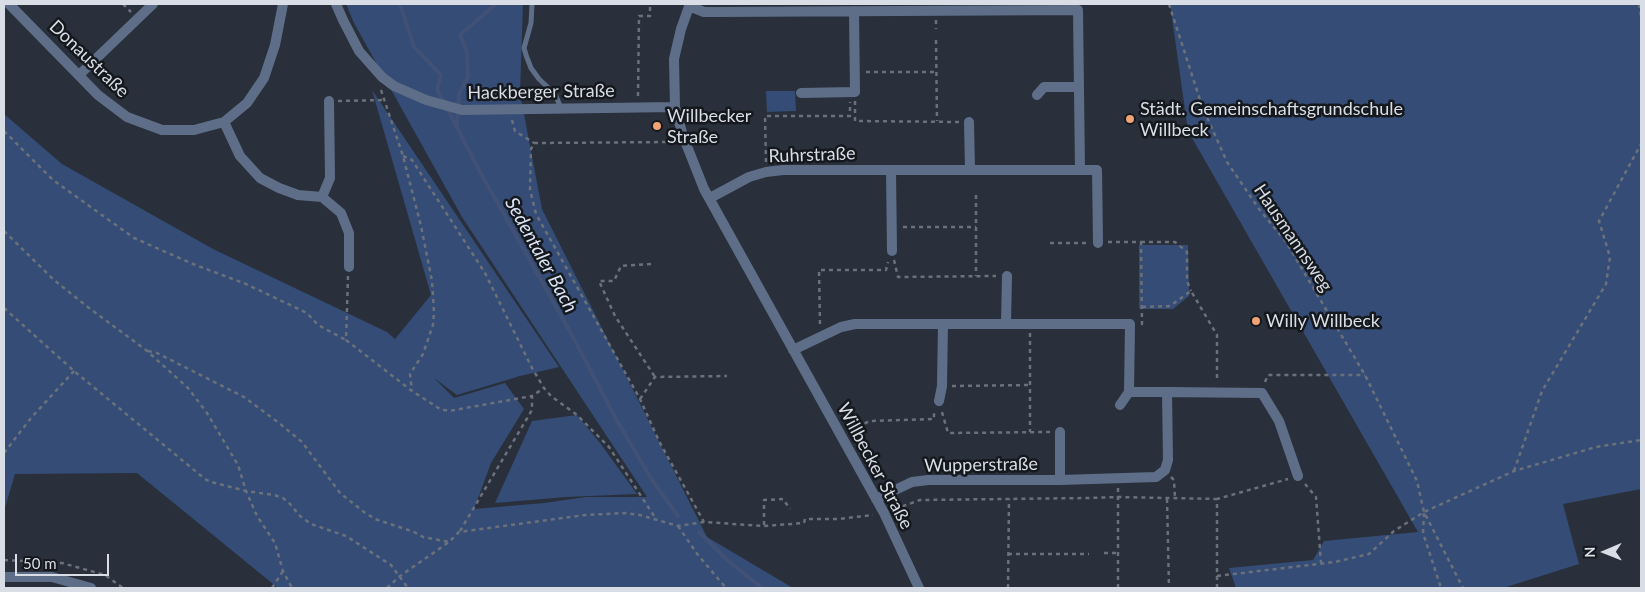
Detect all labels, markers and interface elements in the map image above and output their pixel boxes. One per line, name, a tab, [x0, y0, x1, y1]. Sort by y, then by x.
street label: Donaustraße	[45, 16, 133, 102]
street label: Hackberger Straße	[467, 80, 615, 104]
place label: Städt. Gemeinschaftsgrundschule Willbeck	[1140, 98, 1403, 140]
place label: Willbecker Straße	[667, 105, 751, 148]
marker: Städt. Gemeinschaftsgrundschule Willbeck	[1124, 113, 1136, 125]
marker: Willbecker Straße	[651, 120, 663, 132]
street label: Ruhrstraße	[768, 143, 856, 167]
street label: Hausmannsweg	[1249, 180, 1337, 296]
water label: Sedentaler Bach	[500, 193, 582, 317]
place label: Willy Willbeck	[1266, 310, 1380, 332]
marker: Willy Willbeck	[1250, 315, 1262, 327]
street label: Willbecker Straße	[833, 399, 917, 533]
street label: Wupperstraße	[924, 453, 1038, 477]
north arrow	[1580, 527, 1630, 577]
scale bar	[18, 544, 111, 576]
text: N	[1581, 547, 1598, 558]
text: 50 m	[23, 554, 57, 572]

